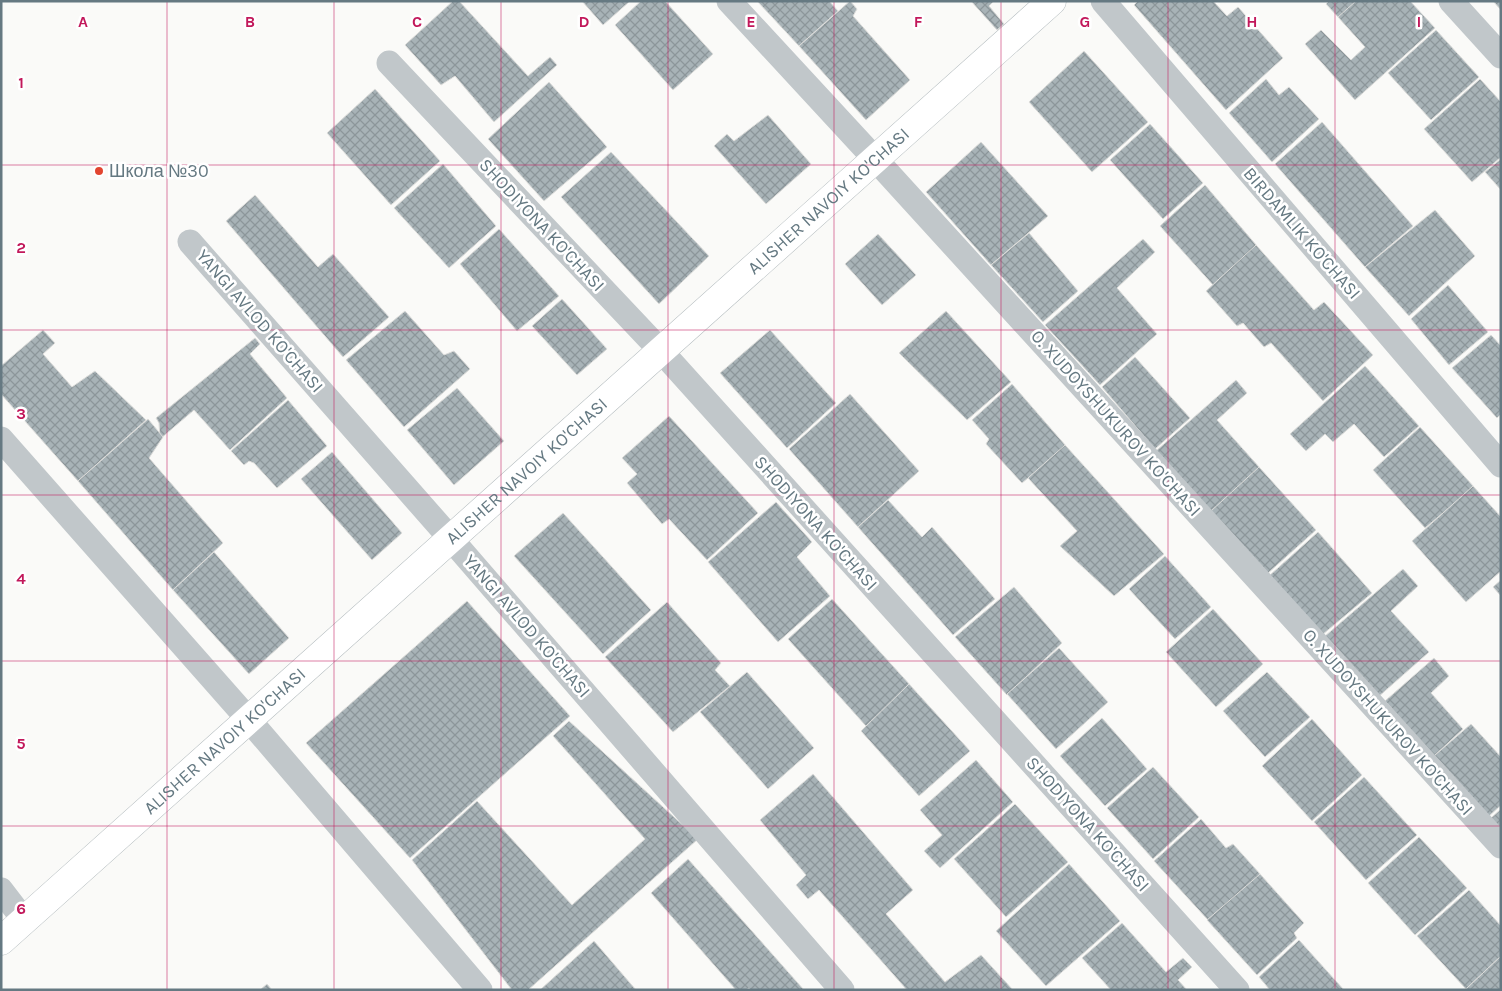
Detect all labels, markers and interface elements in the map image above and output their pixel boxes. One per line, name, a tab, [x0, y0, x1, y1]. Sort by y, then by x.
text: A	[78, 12, 88, 31]
text: B	[245, 12, 255, 31]
text: C	[412, 12, 422, 31]
text: D	[579, 12, 590, 31]
text: E	[746, 12, 756, 31]
text: F	[914, 12, 923, 31]
text: G	[1080, 12, 1090, 31]
text: H	[1246, 12, 1258, 31]
text: I	[1417, 12, 1421, 31]
text: 1	[18, 73, 24, 92]
street label: ALISHER NAVOIY KO'CHASI	[743, 123, 914, 279]
street label: SHODIYONA KO'CHASI	[475, 154, 609, 296]
place label: Школа №30	[109, 160, 209, 182]
street label: BIRDAMLIK KO'CHASI	[1239, 162, 1365, 304]
marker: Школа №30	[93, 165, 105, 177]
text: 2	[16, 238, 26, 257]
street label: YANGI AVLOD KO'CHASI	[192, 245, 328, 397]
street label: O. XUDOYSHUKUROV KO'CHASI	[1026, 325, 1206, 521]
street label: ALISHER NAVOIY KO'CHASI	[441, 393, 612, 549]
text: 3	[16, 404, 26, 423]
street label: SHODIYONA KO'CHASI	[750, 451, 882, 595]
street label: YANGI AVLOD KO'CHASI	[459, 550, 595, 702]
text: 4	[16, 569, 26, 588]
street label: O. XUDOYSHUKUROV KO'CHASI	[1298, 624, 1478, 820]
street label: ALISHER NAVOIY KO'CHASI	[139, 663, 310, 819]
text: 5	[16, 734, 26, 753]
street label: SHODIYONA KO'CHASI	[1022, 752, 1154, 896]
text: 6	[16, 899, 26, 918]

